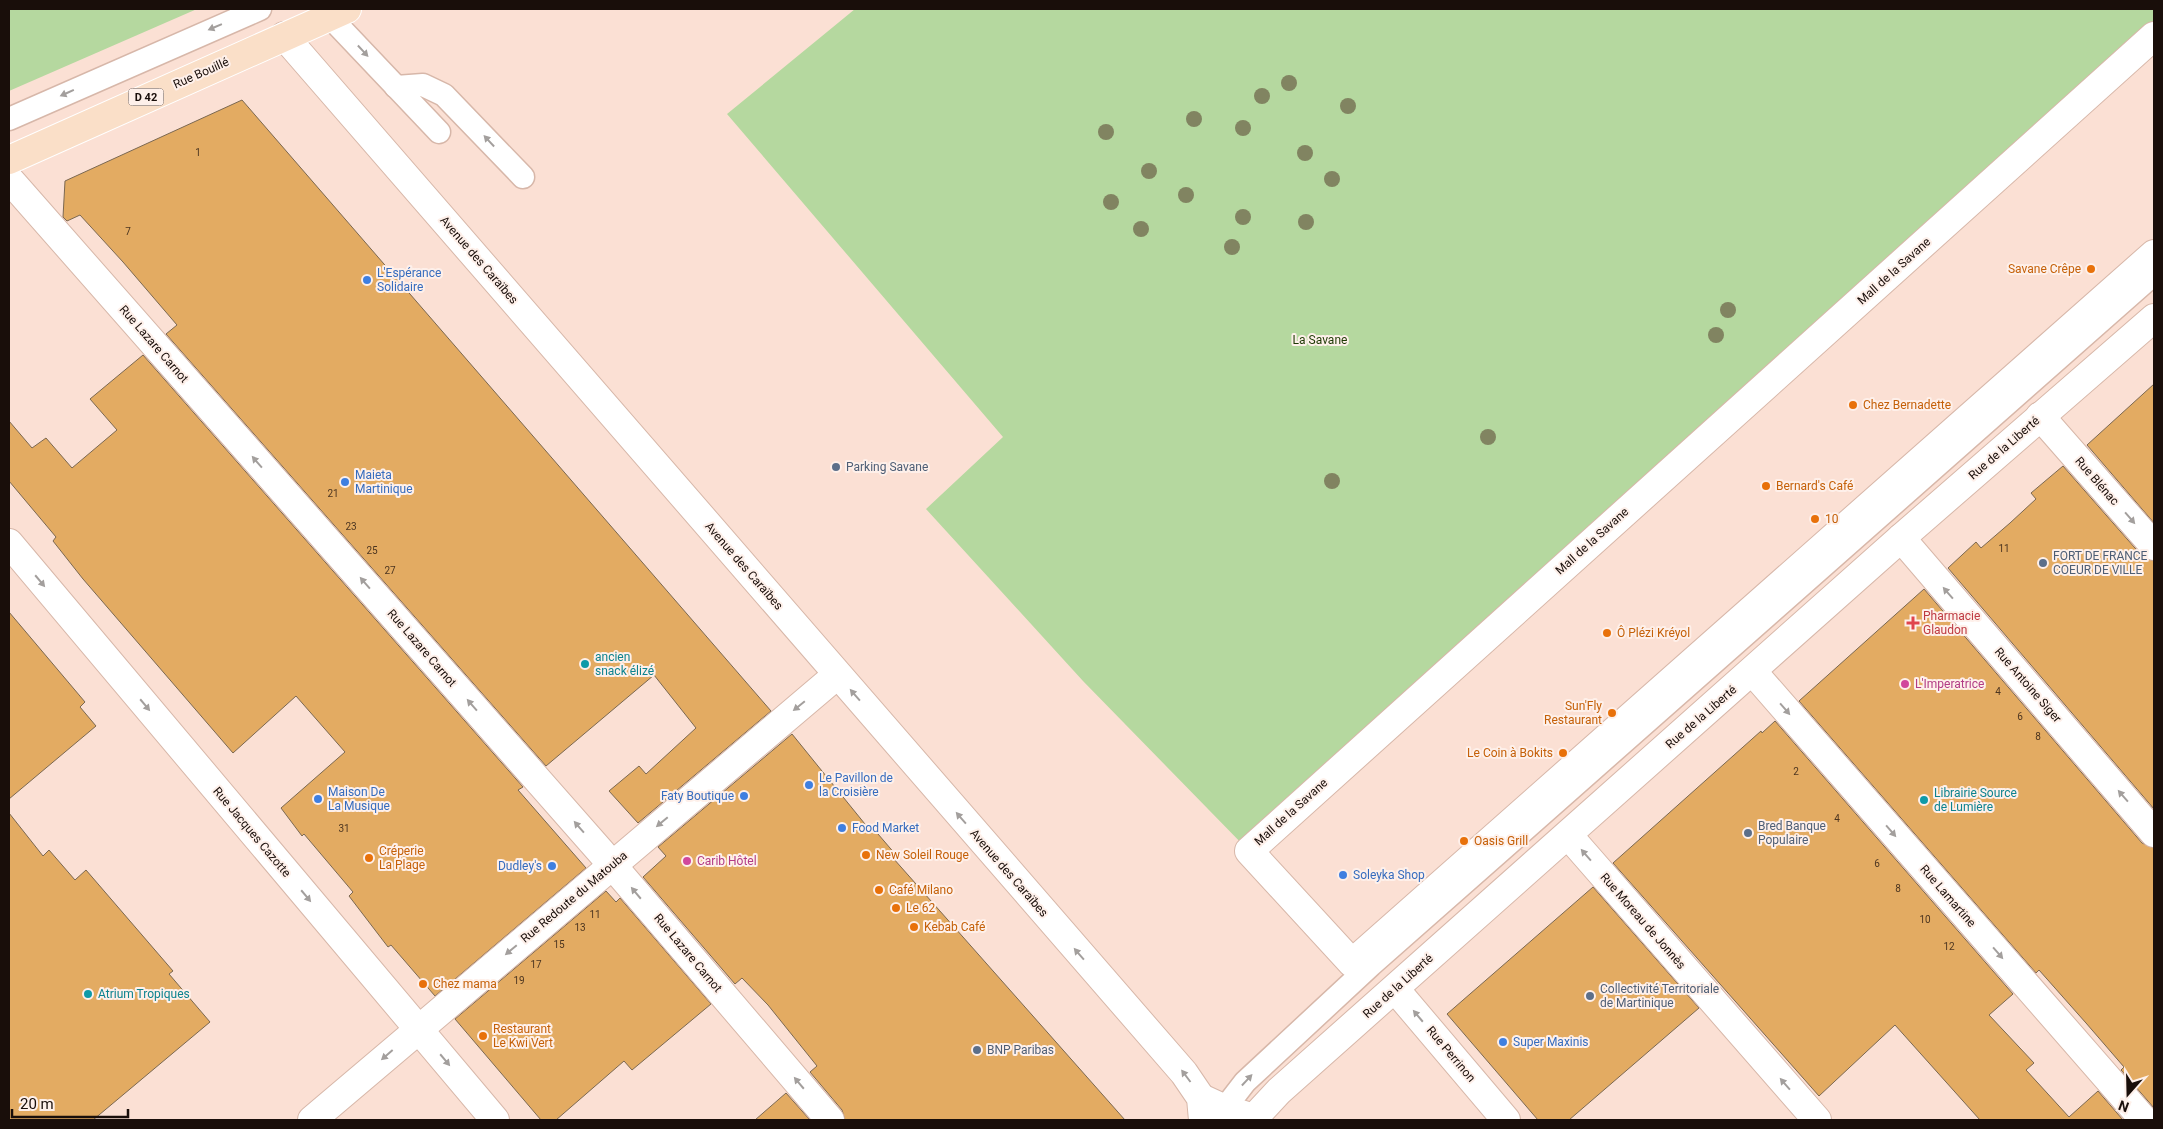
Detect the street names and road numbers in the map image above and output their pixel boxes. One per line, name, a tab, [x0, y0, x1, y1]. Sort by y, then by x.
street label: Rue Bouillé	[171, 55, 231, 91]
road number: D 42	[128, 88, 164, 105]
street label: Avenue des Caraïbes	[437, 213, 521, 307]
street label: Mall de la Savane	[1855, 235, 1933, 307]
street label: Rue Lazare Carnot	[117, 302, 191, 386]
street label: Rue de la Liberté	[1966, 414, 2042, 482]
street label: Rue Blénac	[2072, 454, 2122, 508]
street label: Mall de la Savane	[1553, 505, 1631, 577]
street label: Avenue des Caraïbes	[702, 519, 786, 613]
street label: Rue Lazare Carnot	[385, 606, 459, 690]
street label: Rue Antoine Siger	[1992, 645, 2064, 725]
street label: Rue de la Liberté	[1663, 683, 1739, 751]
street label: Mall de la Savane	[1252, 776, 1330, 848]
street label: Rue Jacques Cazotte	[210, 784, 294, 880]
street label: Avenue des Caraïbes	[967, 826, 1051, 920]
street label: Rue Redoute du Matouba	[518, 848, 630, 946]
street label: Rue Lamartine	[1917, 862, 1979, 930]
street label: Rue Moreau de Jonnès	[1598, 870, 1688, 972]
street label: Rue Lazare Carnot	[651, 911, 725, 995]
street label: Rue de la Liberté	[1360, 951, 1436, 1021]
street label: Rue Perrinon	[1424, 1023, 1478, 1085]

